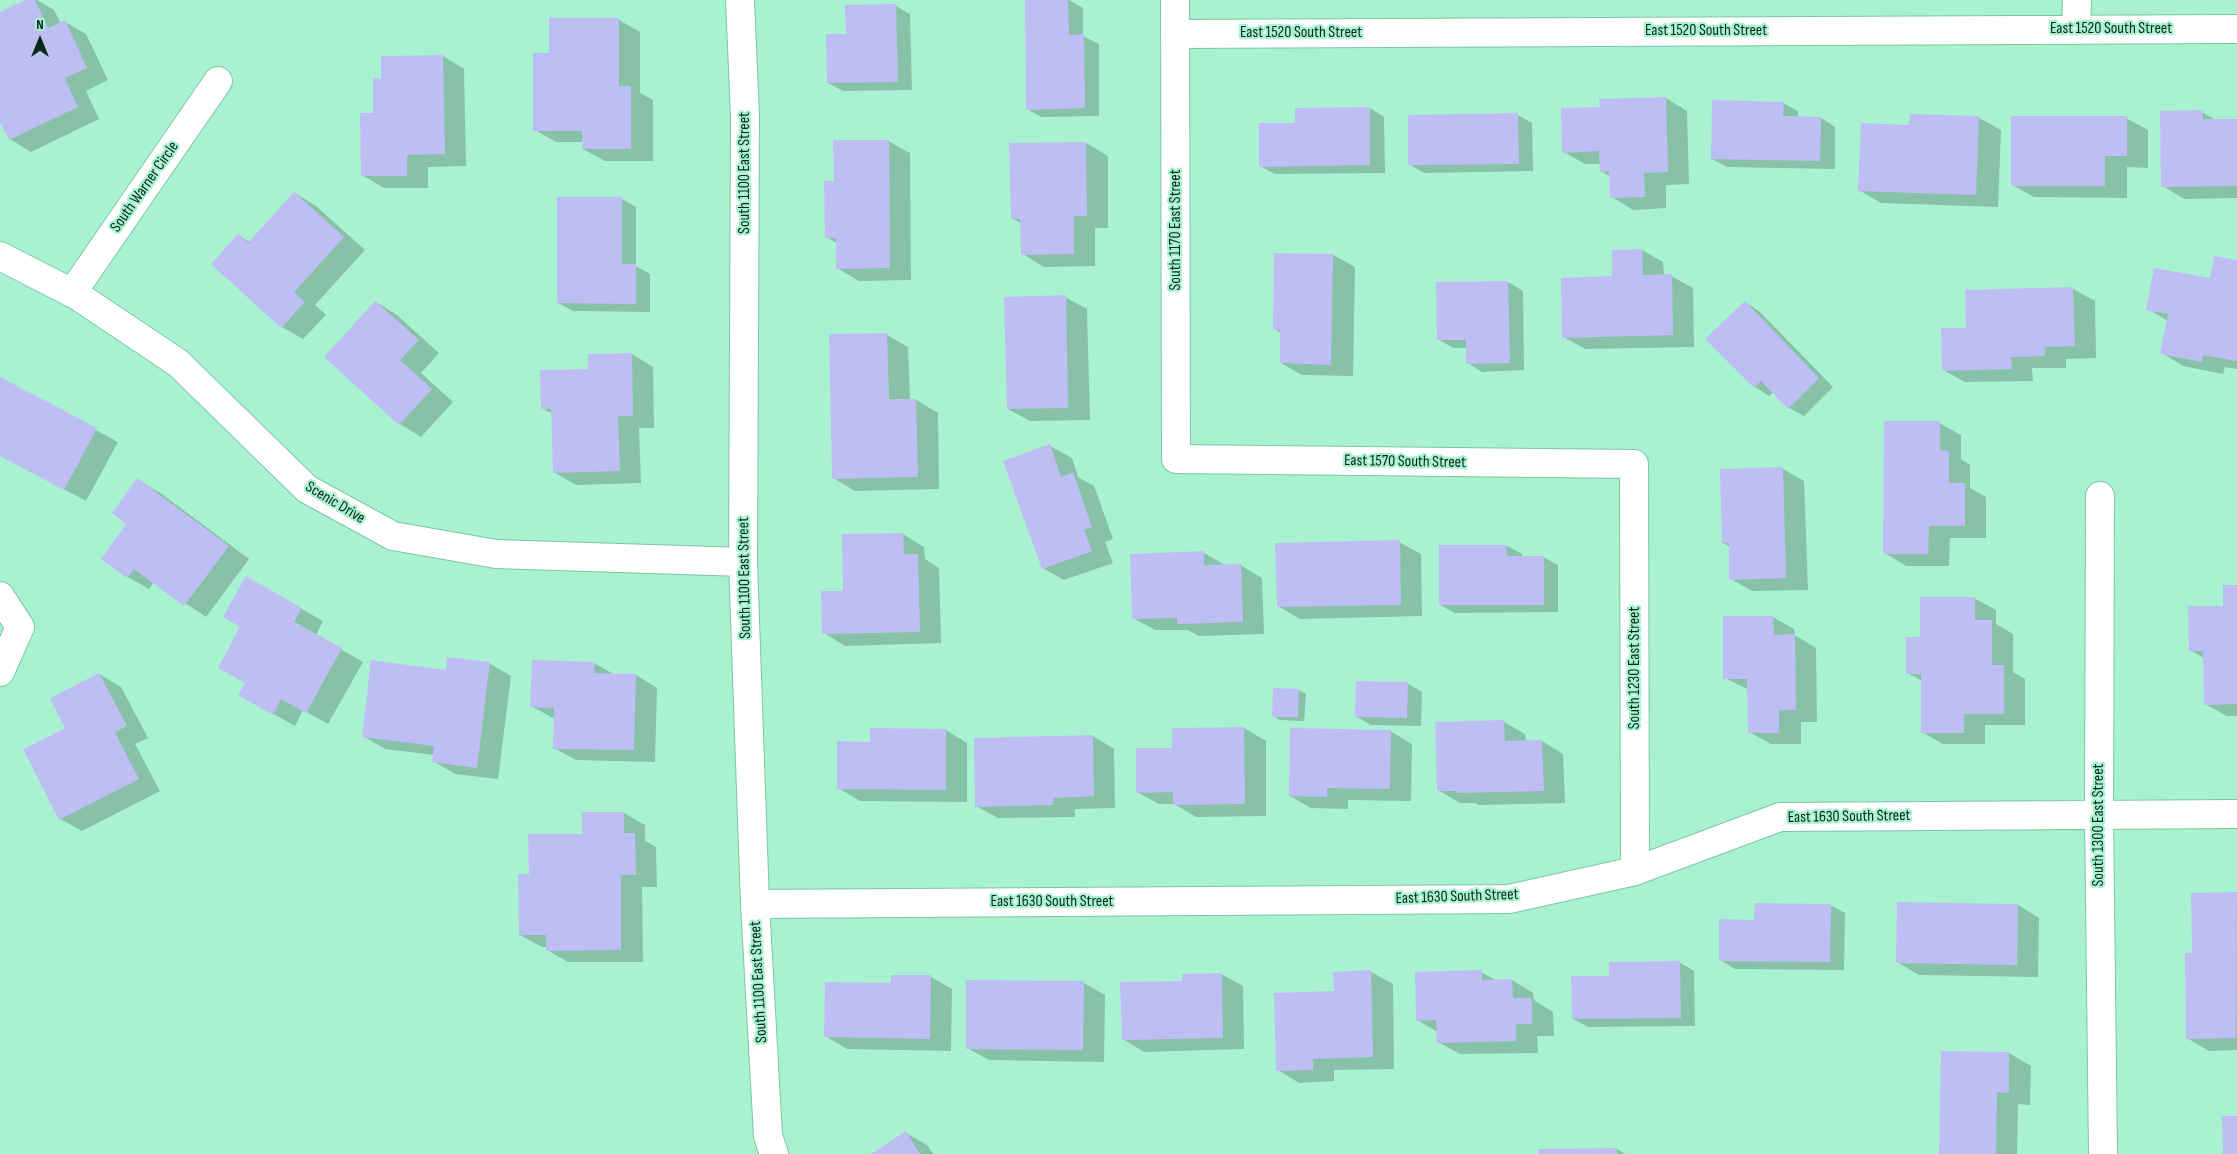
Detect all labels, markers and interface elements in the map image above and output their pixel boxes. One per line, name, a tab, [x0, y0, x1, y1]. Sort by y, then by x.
north arrow	[15, 15, 65, 65]
text: N	[36, 16, 44, 33]
street label: East 1520 South Street	[2050, 19, 2172, 39]
street label: East 1520 South Street	[1645, 21, 1767, 41]
street label: East 1520 South Street	[1240, 23, 1362, 43]
street label: South 1100 East Street	[735, 112, 755, 234]
street label: South Warner Circle	[107, 138, 183, 236]
street label: South 1170 East Street	[1166, 169, 1186, 291]
street label: East 1570 South Street	[1344, 451, 1466, 473]
street label: Scenic Drive	[302, 478, 368, 528]
street label: South 1100 East Street	[734, 517, 756, 639]
street label: South 1230 East Street	[1625, 607, 1645, 729]
street label: South 1300 East Street	[2089, 763, 2109, 887]
street label: East 1630 South Street	[1787, 806, 1911, 828]
street label: East 1630 South Street	[1395, 885, 1519, 909]
street label: East 1630 South Street	[991, 892, 1113, 912]
street label: South 1100 East Street	[746, 921, 772, 1043]

